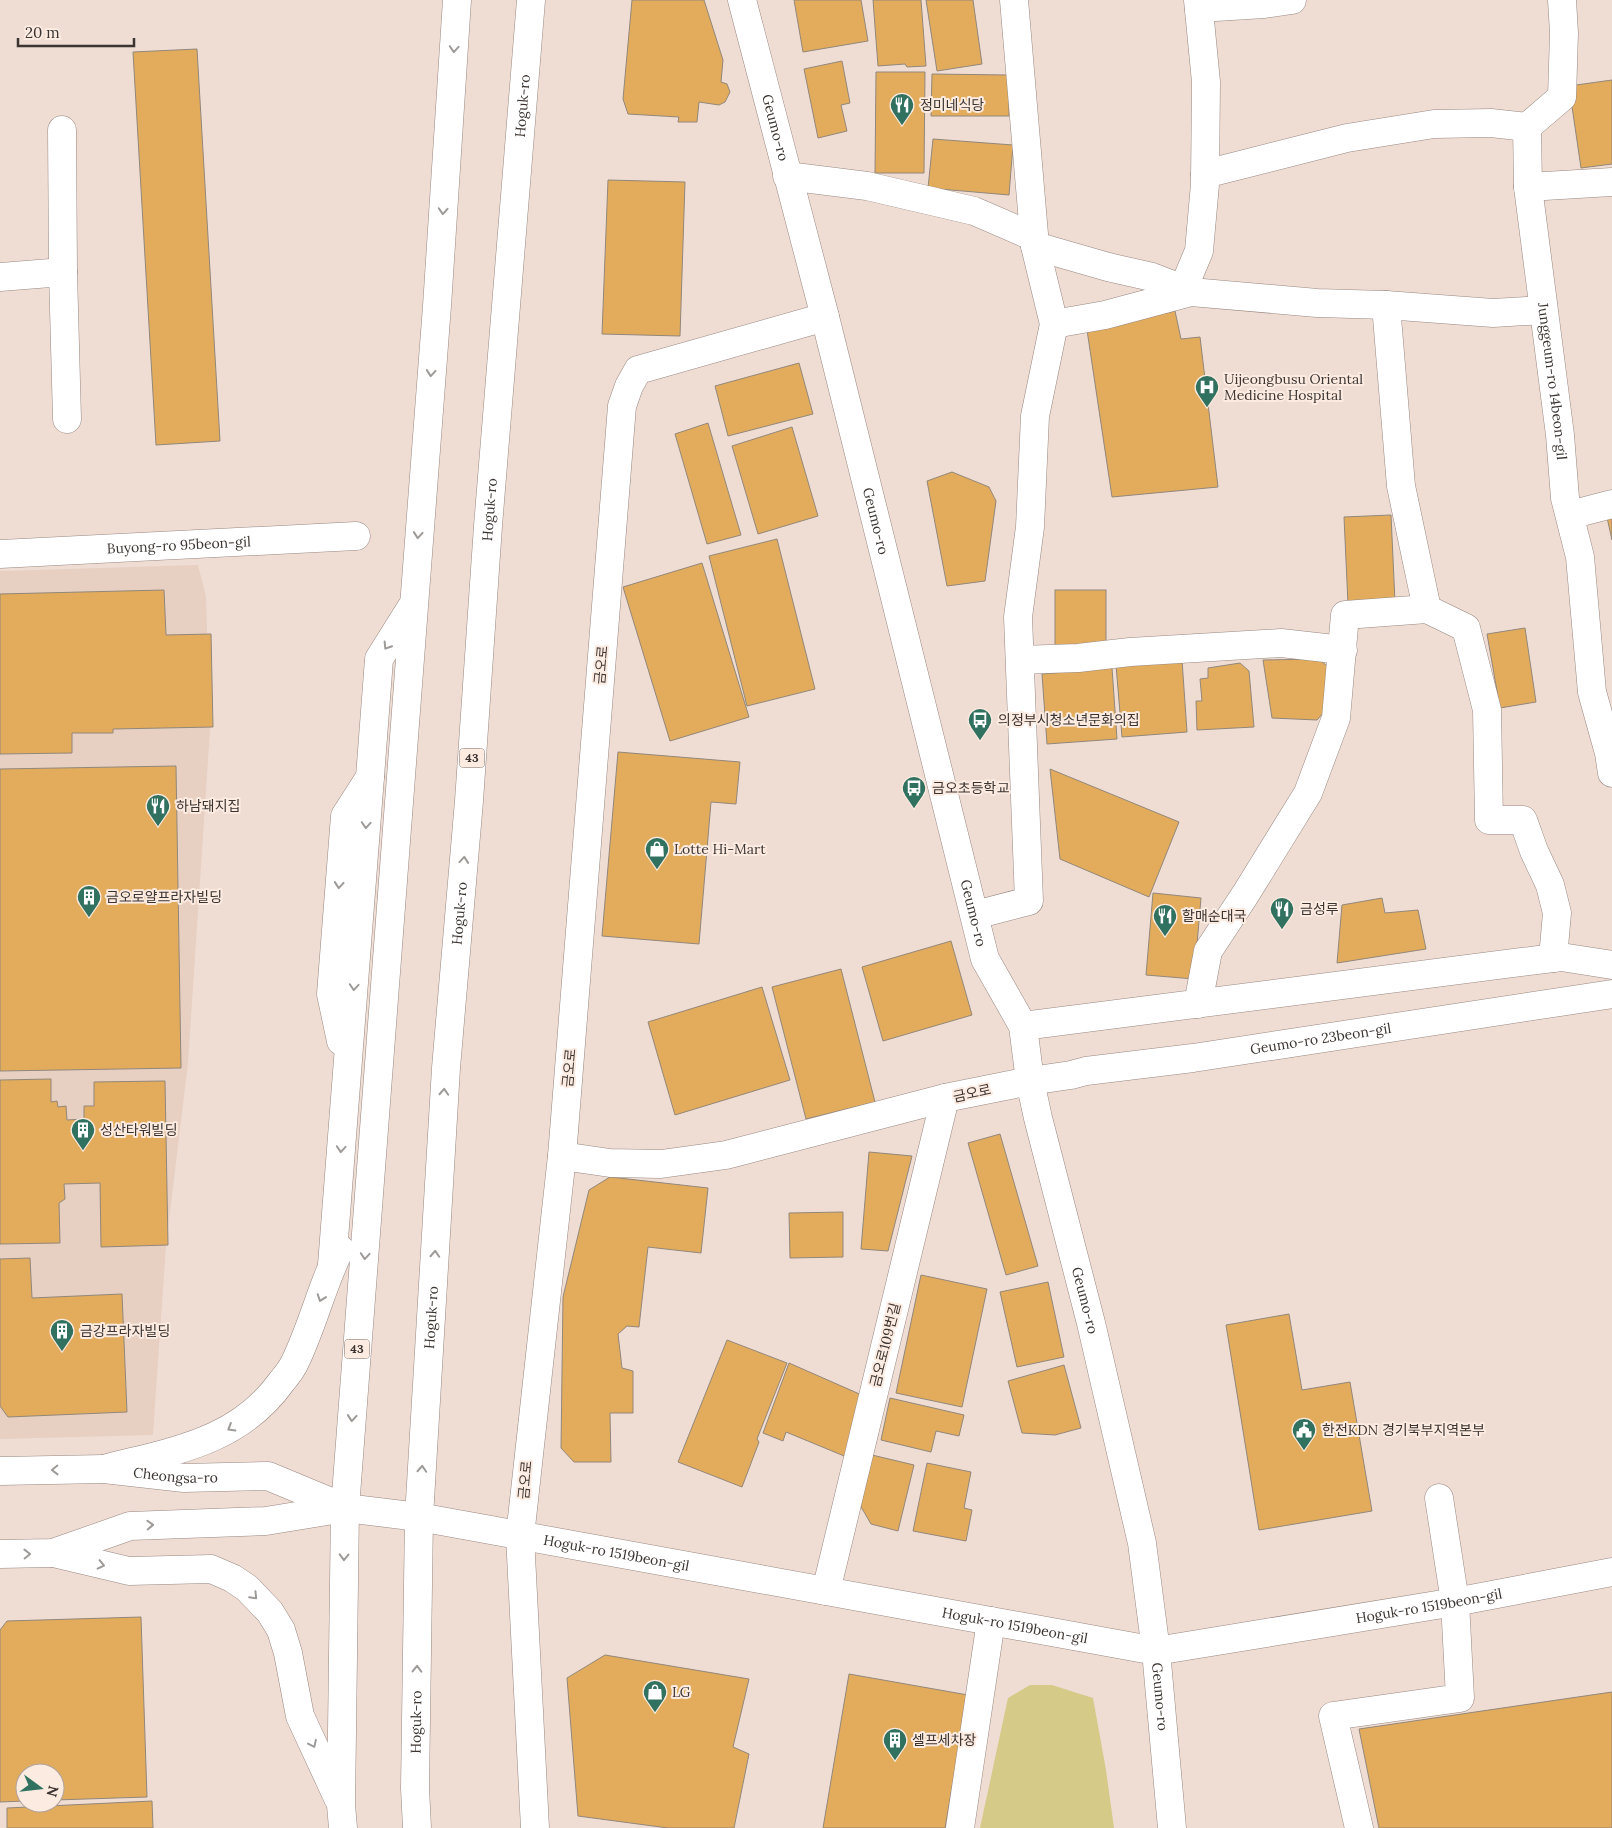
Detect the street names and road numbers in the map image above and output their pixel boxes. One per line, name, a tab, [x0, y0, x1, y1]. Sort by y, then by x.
street label: Hoguk-ro	[511, 74, 534, 138]
street label: Geumo-ro	[758, 92, 793, 163]
street label: Junggeum-ro 14beon-gil	[1534, 300, 1571, 461]
street label: Hoguk-ro	[478, 477, 501, 542]
street label: Geumo-ro	[859, 486, 893, 556]
street label: Buyong-ro 95beon-gil	[106, 532, 251, 558]
street label: 금오로	[590, 645, 612, 685]
road number: 43	[460, 748, 484, 768]
street label: Geumo-ro	[957, 878, 991, 948]
street label: Hoguk-ro	[448, 881, 471, 946]
street label: Geumo-ro 23beon-gil	[1249, 1019, 1393, 1058]
street label: 금오로	[558, 1048, 580, 1088]
street label: 금오로	[951, 1080, 993, 1106]
street label: Geumo-ro	[1068, 1265, 1102, 1336]
street label: Hoguk-ro	[420, 1285, 442, 1350]
street label: 금오로109번길	[866, 1301, 904, 1389]
road number: 43	[344, 1340, 370, 1358]
street label: 금오로	[514, 1460, 536, 1500]
street label: Cheongsa-ro	[132, 1463, 218, 1487]
street label: Hoguk-ro 1519beon-gil	[542, 1531, 691, 1575]
street label: Hoguk-ro 1519beon-gil	[1355, 1584, 1504, 1627]
street label: Hoguk-ro 1519beon-gil	[941, 1603, 1089, 1647]
street label: Geumo-ro	[1148, 1662, 1172, 1732]
street label: Hoguk-ro	[407, 1690, 425, 1754]

